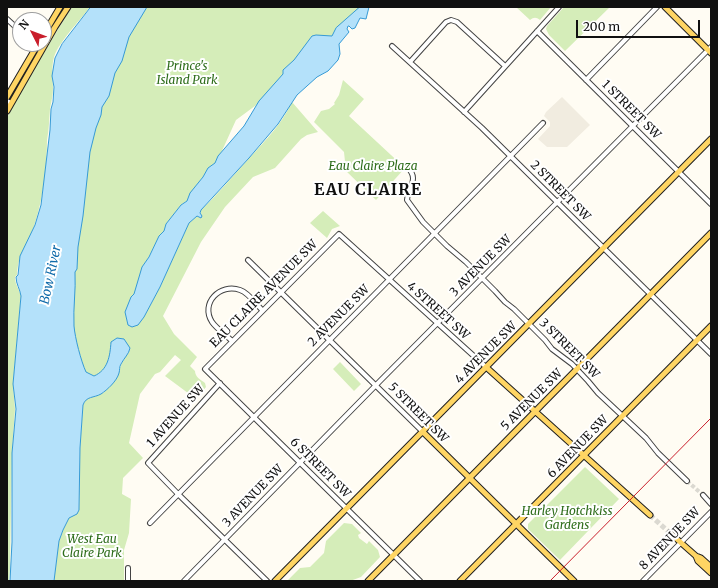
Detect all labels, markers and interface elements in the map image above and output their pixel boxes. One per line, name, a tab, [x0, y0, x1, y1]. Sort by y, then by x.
north arrow	[12, 12, 52, 52]
scale bar	[578, 12, 702, 38]
text: N	[16, 17, 32, 33]
text: 200 m	[583, 19, 620, 34]
park label: Prince's Island Park	[156, 60, 218, 88]
street label: 1 STREET SW	[599, 78, 663, 142]
street label: 2 STREET SW	[527, 158, 593, 224]
park label: Eau Claire Plaza	[328, 160, 418, 174]
district label: EAU CLAIRE	[314, 180, 422, 200]
street label: 3 AVENUE SW	[447, 232, 515, 300]
street label: EAU CLAIRE AVENUE SW	[207, 237, 321, 351]
water label: Bow River	[37, 244, 65, 306]
street label: 4 STREET SW	[404, 279, 472, 343]
street label: 2 AVENUE SW	[305, 282, 373, 350]
street label: 3 STREET SW	[536, 316, 602, 382]
street label: 4 AVENUE SW	[452, 319, 520, 387]
street label: 5 AVENUE SW	[498, 366, 566, 434]
street label: 5 STREET SW	[385, 380, 451, 446]
street label: 1 AVENUE SW	[144, 382, 208, 450]
street label: 6 AVENUE SW	[545, 413, 611, 481]
street label: 6 STREET SW	[287, 435, 353, 501]
street label: 3 AVENUE SW	[220, 462, 286, 530]
park label: Harley Hotchkiss Gardens	[521, 505, 613, 533]
street label: 8 AVENUE SW	[637, 505, 703, 573]
park label: West Eau Claire Park	[62, 533, 122, 561]

